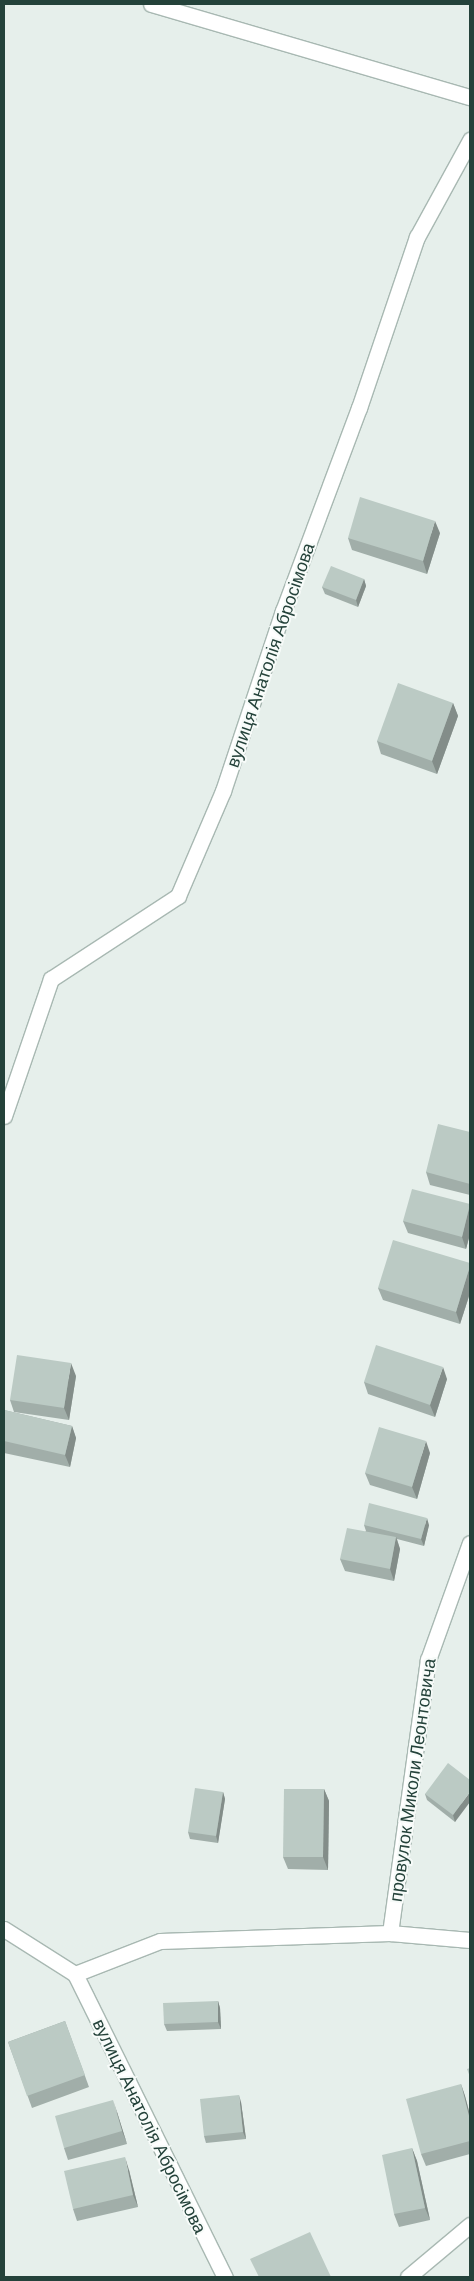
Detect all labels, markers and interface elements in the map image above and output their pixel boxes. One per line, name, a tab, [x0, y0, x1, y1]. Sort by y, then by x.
street label: вулиця Анатолія Абросімова	[221, 540, 319, 770]
street label: провулок Миколи Леонтовича	[384, 1657, 440, 1903]
street label: вулиця Анатолія Абросімова	[89, 2015, 211, 2237]

